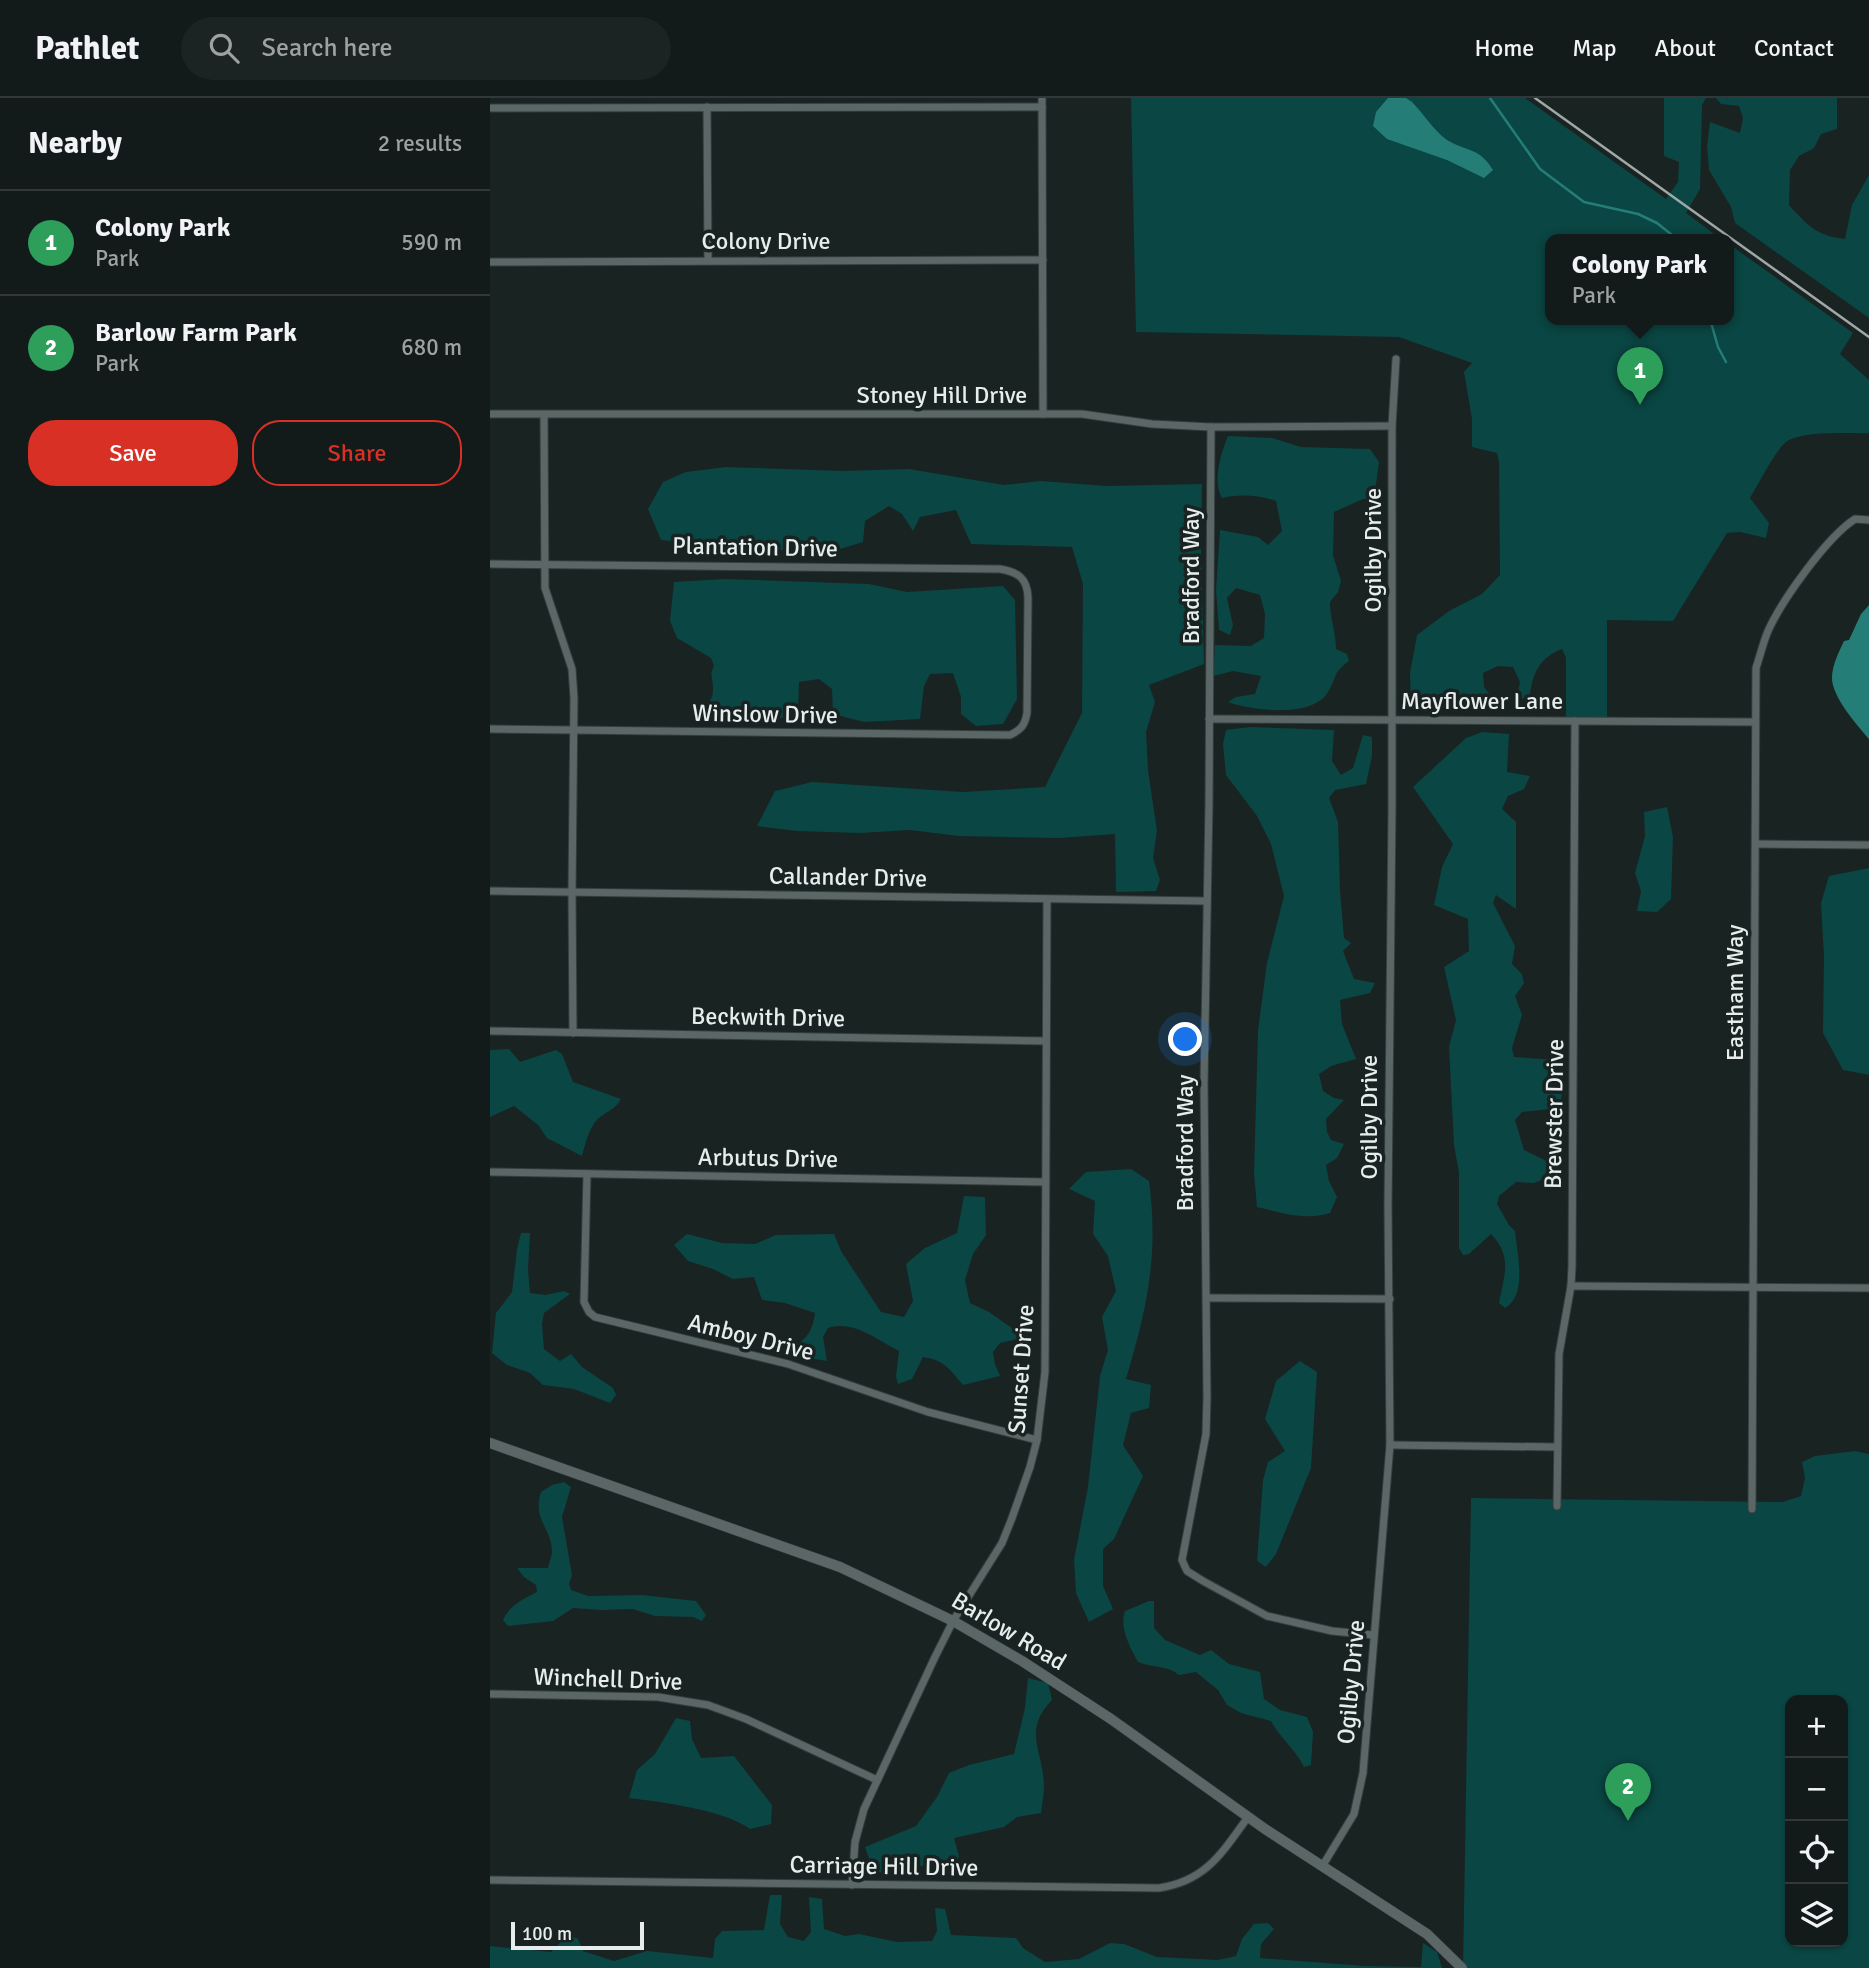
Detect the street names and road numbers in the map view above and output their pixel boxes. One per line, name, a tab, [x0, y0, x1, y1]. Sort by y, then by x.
street label: Colony Drive	[702, 226, 830, 256]
street label: Stoney Hill Drive	[857, 380, 1027, 410]
street label: Ogilby Drive	[1358, 488, 1388, 612]
street label: Bradford Way	[1176, 507, 1206, 645]
street label: Plantation Drive	[672, 531, 838, 563]
street label: Mayflower Lane	[1401, 686, 1563, 716]
street label: Winslow Drive	[692, 698, 838, 730]
street label: Callander Drive	[769, 861, 927, 893]
street label: Eastham Way	[1720, 925, 1750, 1061]
street label: Beckwith Drive	[691, 1001, 845, 1033]
street label: Brewster Drive	[1538, 1039, 1570, 1189]
street label: Ogilby Drive	[1354, 1055, 1384, 1179]
street label: Bradford Way	[1170, 1074, 1200, 1212]
street label: Arbutus Drive	[698, 1142, 838, 1174]
street label: Sunset Drive	[1002, 1303, 1040, 1435]
street label: Amboy Drive	[685, 1307, 817, 1367]
street label: Barlow Road	[946, 1585, 1072, 1677]
street label: Ogilby Drive	[1331, 1619, 1371, 1745]
street label: Winchell Drive	[533, 1661, 683, 1697]
street label: Carriage Hill Drive	[789, 1849, 979, 1883]

